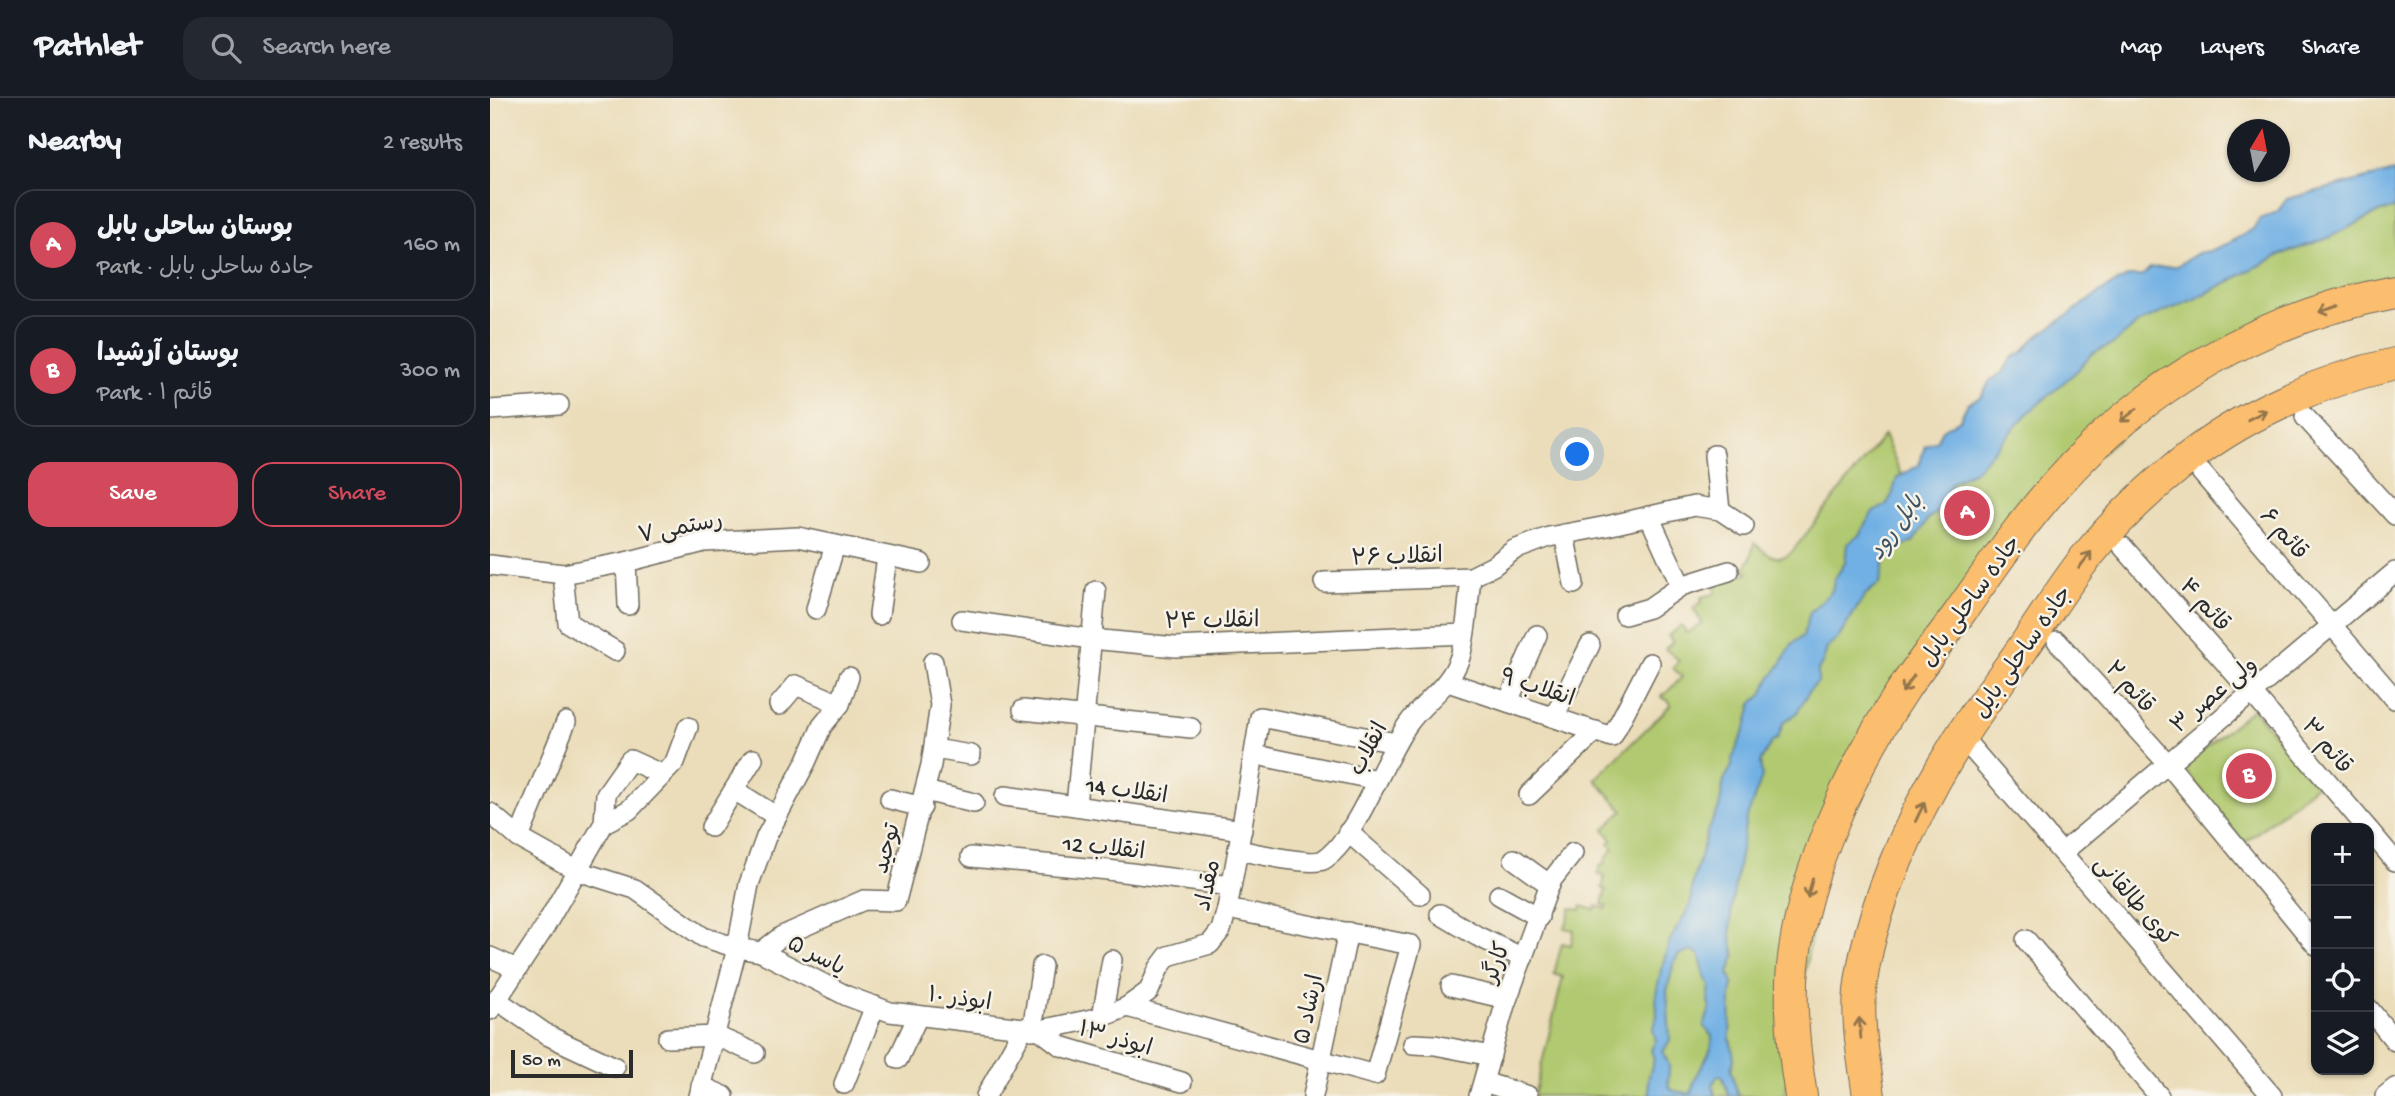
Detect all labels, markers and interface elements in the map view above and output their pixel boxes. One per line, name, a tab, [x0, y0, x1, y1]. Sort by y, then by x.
search box	[183, 17, 673, 80]
text: Pathlet	[35, 29, 141, 67]
icon: search	[207, 29, 245, 67]
text: Search here	[263, 33, 391, 64]
text: Map	[2120, 34, 2162, 63]
text: Layers	[2200, 34, 2264, 63]
text: Share	[2302, 34, 2360, 63]
north arrow	[2227, 119, 2290, 182]
text: Nearby	[28, 126, 121, 161]
text: 2 results	[383, 130, 462, 157]
text: بوستان ساحلی بابل	[97, 214, 293, 245]
text: A	[46, 232, 60, 259]
text: 160 m	[404, 232, 460, 259]
text: Park · جاده ساحلی بابل	[97, 255, 314, 282]
one-way arrow	[2318, 303, 2340, 316]
text: بوستان آرشیدا	[97, 340, 239, 371]
text: B	[47, 358, 59, 385]
text: 300 m	[400, 358, 460, 385]
text: Park · قائم ۱	[97, 381, 213, 408]
one-way arrow	[2121, 407, 2139, 422]
one-way arrow	[2246, 408, 2267, 421]
your location	[1560, 437, 1594, 471]
button: Save	[28, 462, 238, 527]
button: Share	[252, 462, 462, 527]
pin: A	[1944, 487, 1990, 539]
water label: بابل رود	[1864, 488, 1932, 567]
street label: قائم ۶	[2252, 504, 2312, 567]
street label: رستمی ۷	[636, 508, 725, 551]
street label: جاده ساحلی بابل	[1915, 531, 2028, 673]
street label: انقلاب ۲۶	[1351, 543, 1443, 574]
one-way arrow	[2077, 551, 2092, 570]
street label: قائم ۴	[2172, 574, 2234, 639]
street label: جاده ساحلی بایل	[1968, 582, 2079, 724]
street label: انقلاب ۲۴	[1164, 608, 1260, 637]
street label: ولی عصر ۳	[2166, 653, 2264, 741]
street label: قائم ۲	[2097, 657, 2159, 721]
street label: انقلاب ۹	[1496, 665, 1578, 714]
one-way arrow	[1901, 674, 1915, 693]
street label: قائم ۳	[2294, 714, 2356, 781]
street label: انقلاب	[1345, 718, 1395, 781]
pin: B	[2226, 750, 2272, 802]
street label: انقلاب 14	[1083, 773, 1169, 812]
one-way arrow	[1913, 802, 1927, 823]
street label: توحید	[869, 821, 908, 877]
map controls	[2311, 823, 2374, 1075]
button: +	[2311, 823, 2374, 886]
street label: انقلاب 12	[1060, 832, 1146, 867]
street label: کوی طالقانی	[2087, 851, 2180, 953]
street label: مقداد	[1191, 858, 1228, 914]
one-way arrow	[1803, 877, 1816, 899]
button: −	[2311, 886, 2374, 949]
street label: یاسر ۵	[782, 931, 849, 983]
street label: کارگر	[1475, 938, 1518, 989]
button: locate	[2311, 949, 2374, 1012]
street label: ارشاد ۵	[1290, 972, 1331, 1047]
street label: ابوذر ۱۰	[926, 983, 993, 1018]
button: layers	[2311, 1012, 2374, 1075]
street label: ابوذر ۱۳	[1075, 1017, 1155, 1064]
one-way arrow	[1853, 1018, 1866, 1040]
scale bar	[511, 1047, 634, 1079]
text: 50 m	[522, 1050, 561, 1073]

